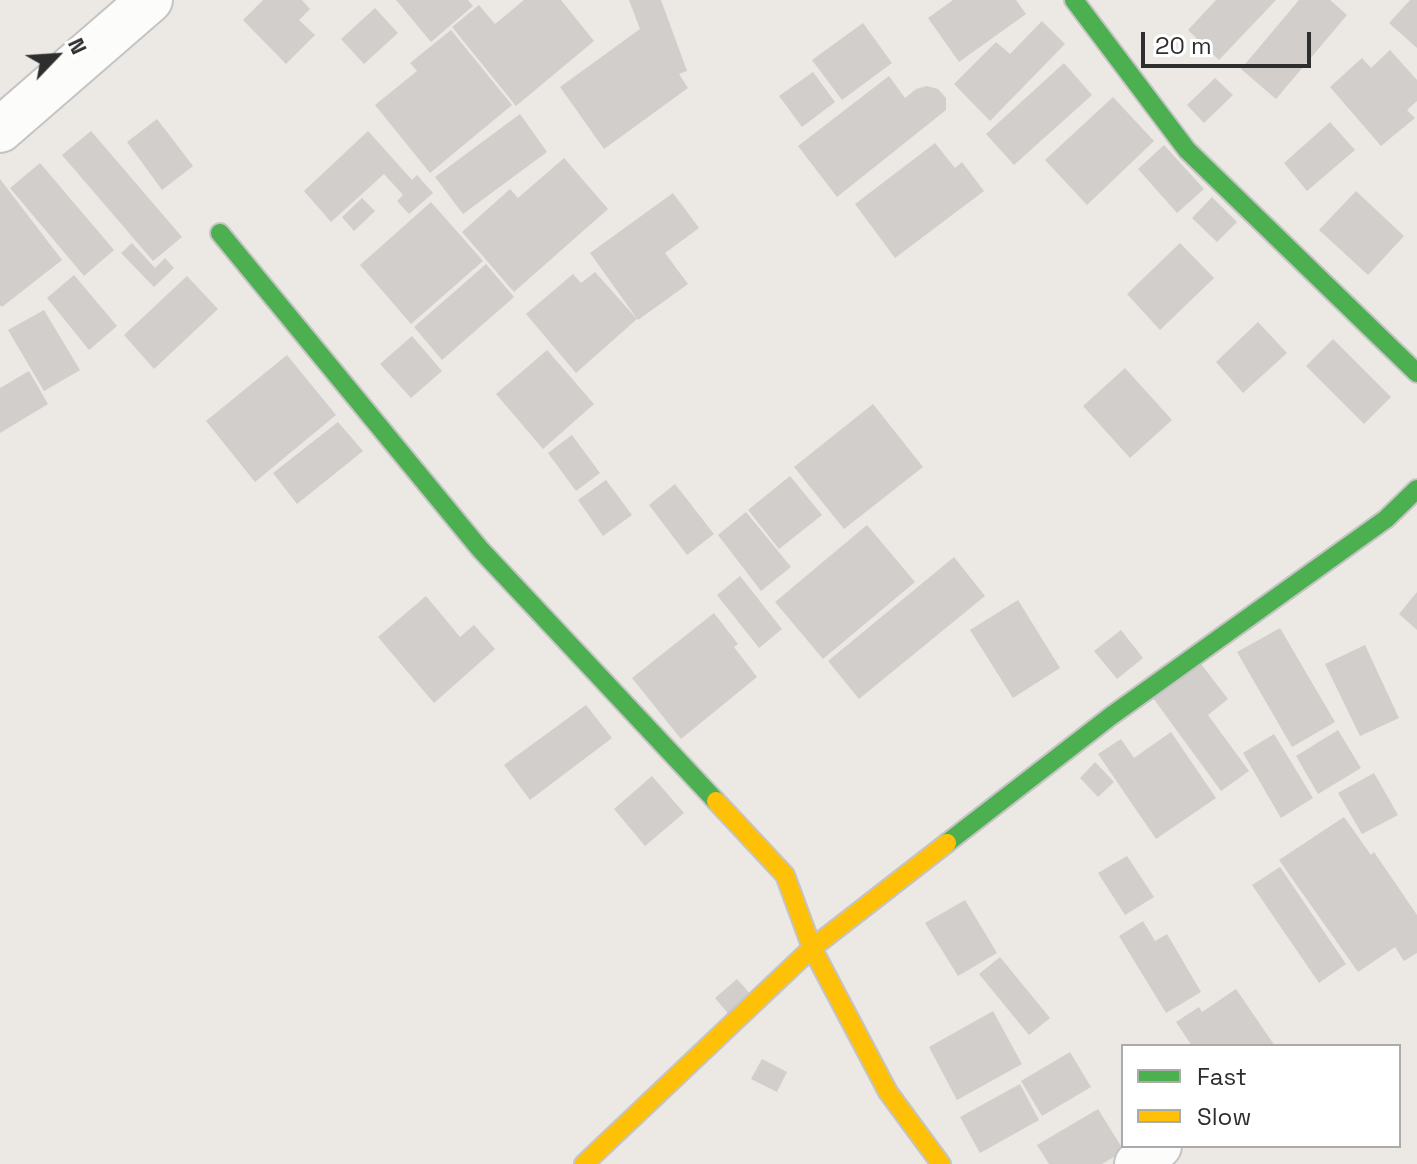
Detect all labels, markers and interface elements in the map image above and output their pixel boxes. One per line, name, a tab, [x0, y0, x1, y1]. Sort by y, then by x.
north arrow	[16, 16, 96, 96]
scale bar	[1145, 16, 1315, 66]
text: 20 m	[1155, 30, 1212, 61]
text: N	[62, 33, 94, 58]
legend	[1121, 1044, 1401, 1148]
text: Fast	[1197, 1061, 1247, 1092]
text: Slow	[1197, 1101, 1251, 1132]

